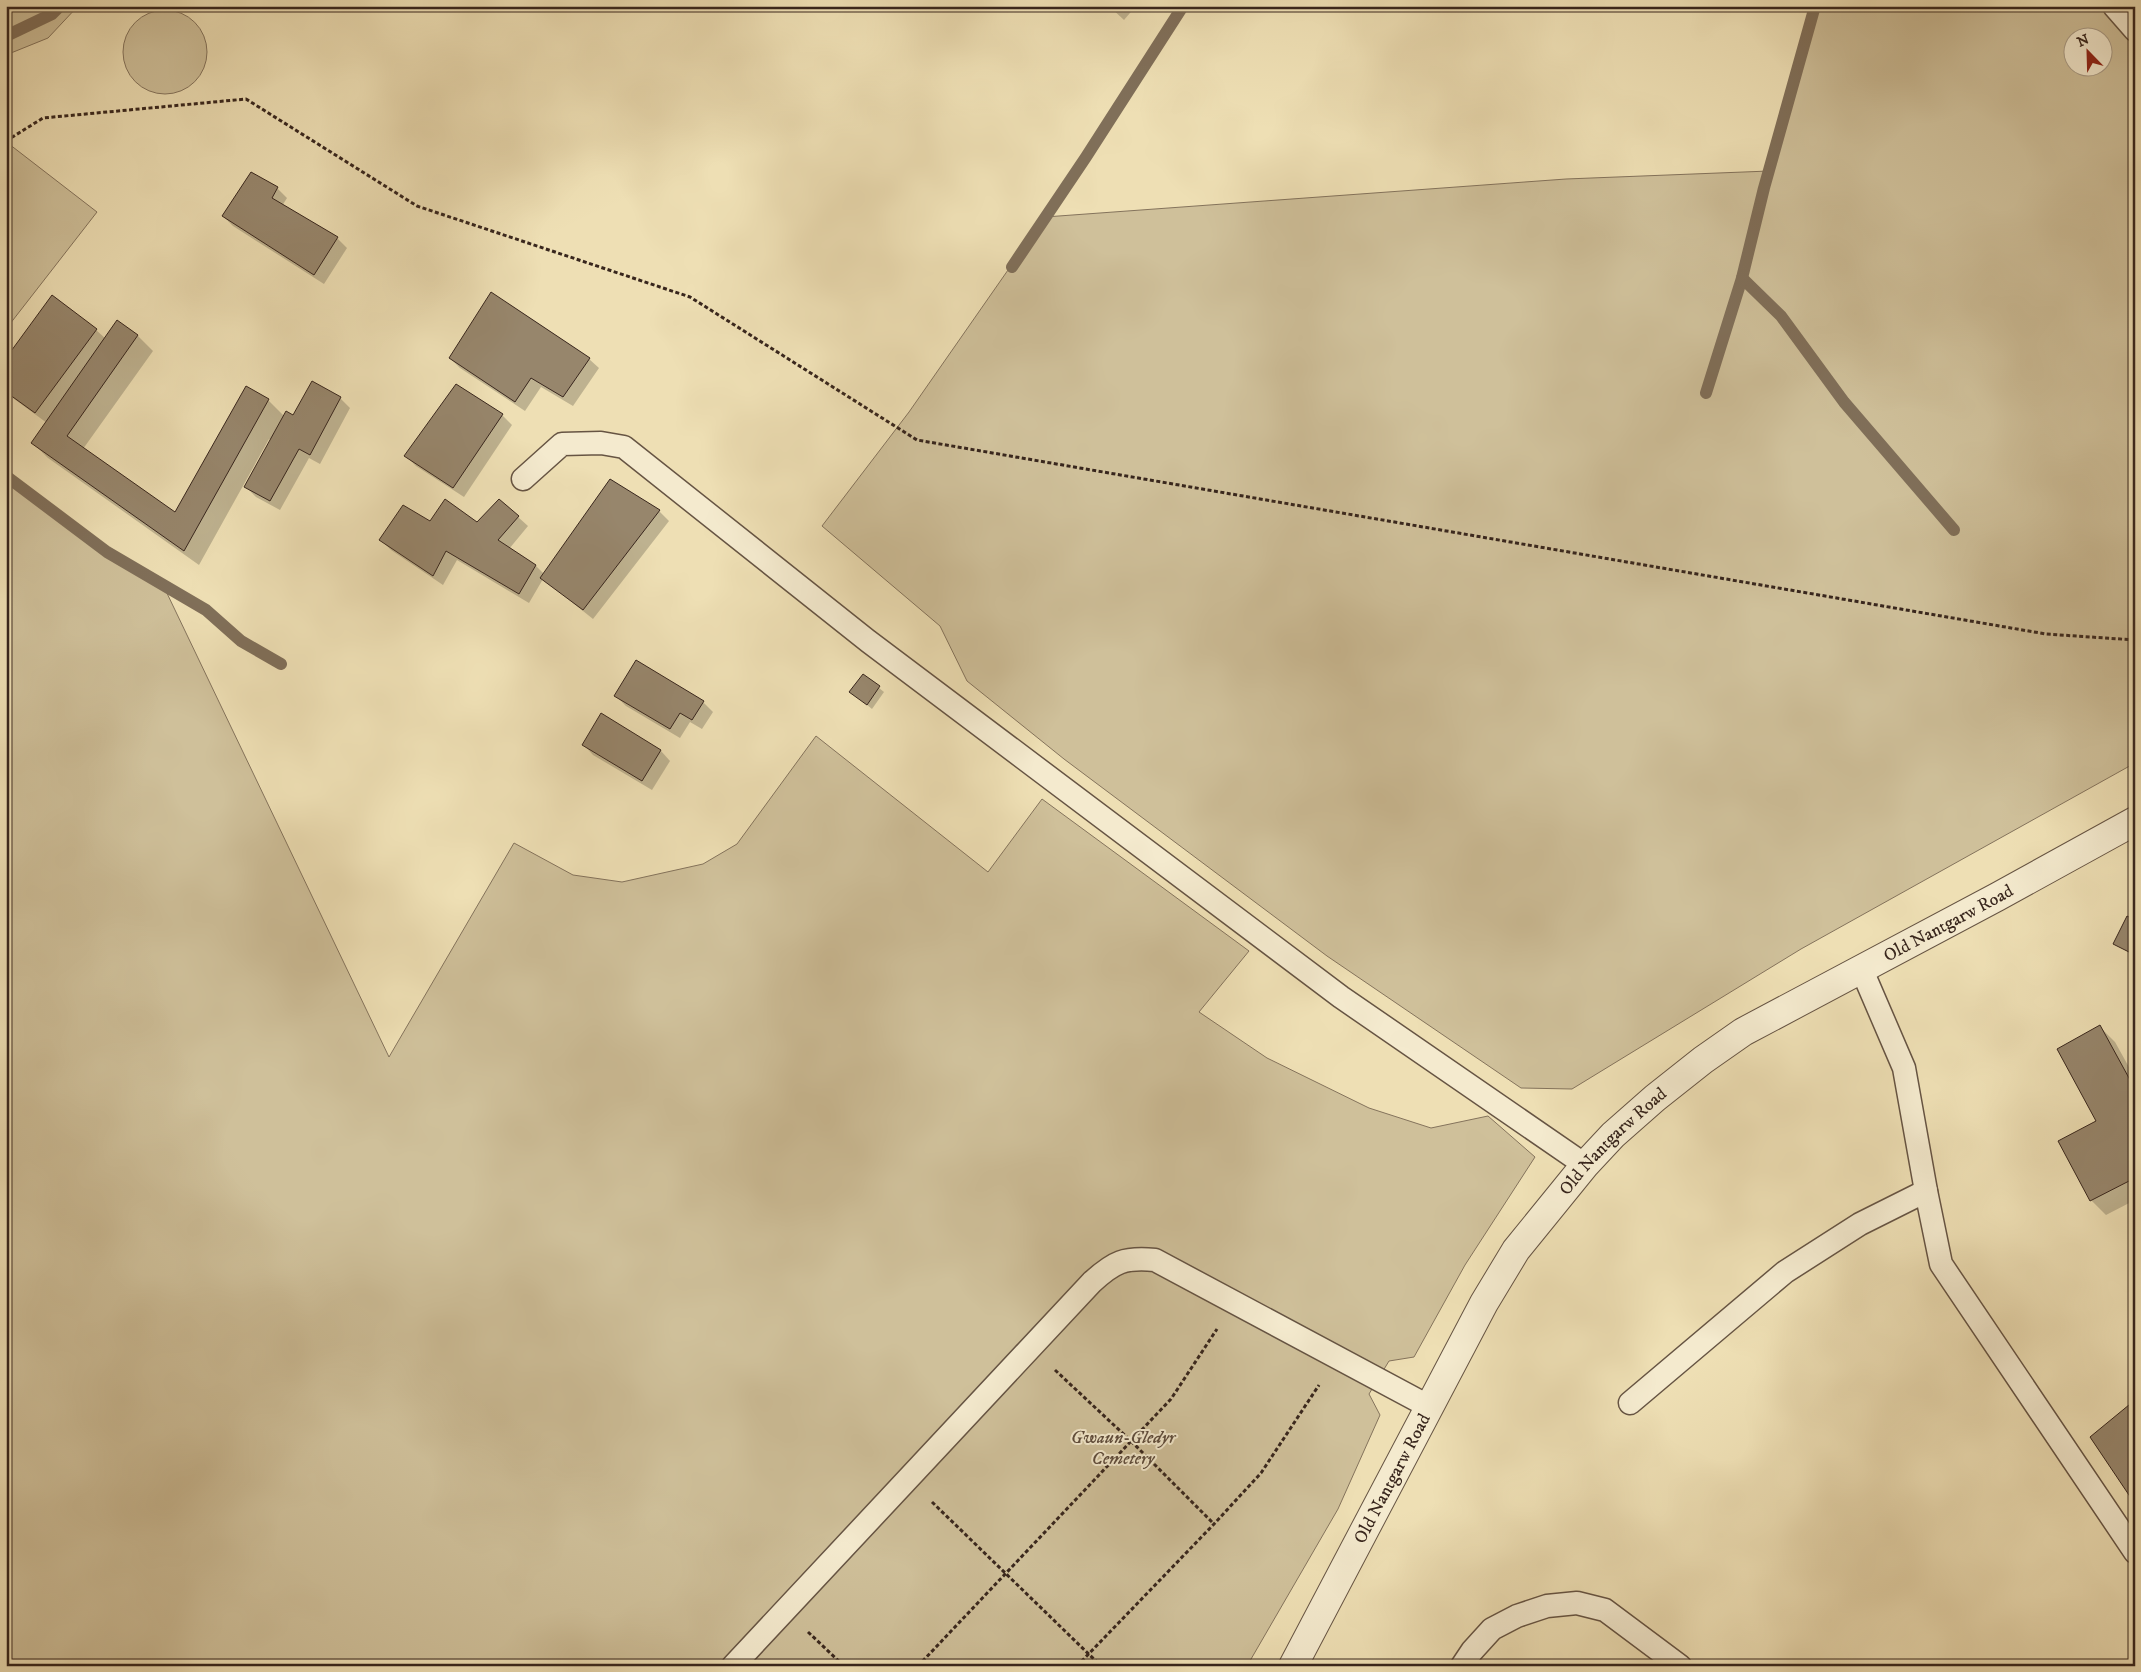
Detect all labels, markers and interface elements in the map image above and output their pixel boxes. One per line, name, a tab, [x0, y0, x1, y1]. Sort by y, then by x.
north arrow	[2064, 28, 2114, 78]
text: N	[2075, 30, 2093, 51]
street label: Old Nantgarw Road	[1880, 880, 2017, 967]
street label: Old Nantgarw Road	[1555, 1083, 1671, 1200]
street label: Old Nantgarw Road	[1349, 1410, 1436, 1548]
park label: Gwaun-Gledyr Cemetery	[1071, 1427, 1177, 1470]

